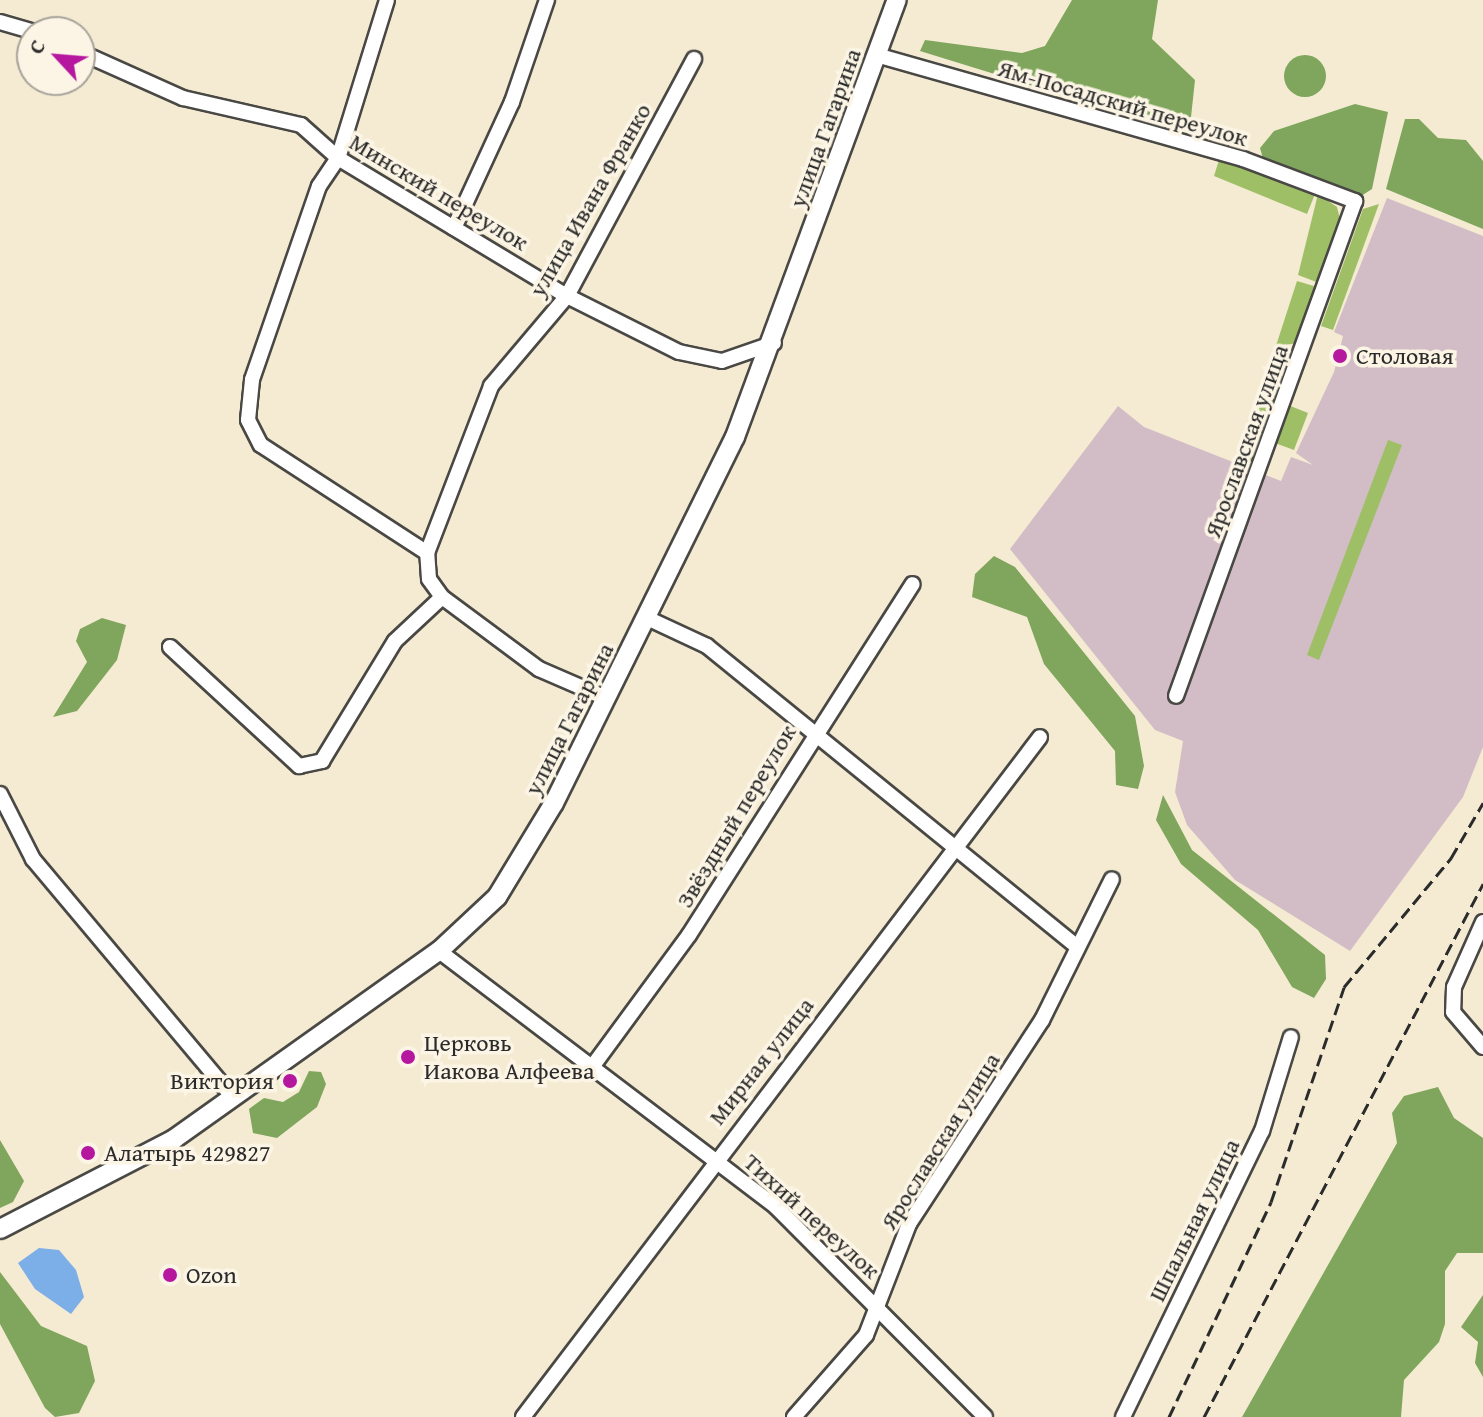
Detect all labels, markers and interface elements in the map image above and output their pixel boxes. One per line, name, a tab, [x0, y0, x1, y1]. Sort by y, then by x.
north arrow	[16, 16, 96, 96]
text: С	[19, 34, 53, 59]
street label: улица Гагарина	[783, 44, 867, 212]
street label: Ям-Посадский переулок	[995, 54, 1251, 152]
street label: улица Ивана Франко	[523, 98, 657, 302]
street label: Минский переулок	[344, 127, 534, 257]
street label: Ярославская улица	[1198, 341, 1294, 541]
place label: Столовая	[1356, 342, 1454, 370]
marker: Столовая	[1331, 347, 1349, 365]
street label: улица Гагарина	[518, 638, 620, 800]
street label: Звёздный переулок	[670, 719, 802, 913]
street label: Мирная улица	[702, 992, 820, 1130]
place label: Церковь Иакова Алфеева	[424, 1029, 594, 1085]
street label: Ярославская улица	[874, 1047, 1006, 1235]
marker: Церковь Иакова Алфеева	[399, 1048, 417, 1066]
place label: Виктория	[170, 1067, 274, 1095]
marker: Виктория	[281, 1072, 299, 1090]
street label: Шпальная улица	[1142, 1134, 1246, 1306]
place label: Алатырь 429827	[104, 1139, 270, 1167]
marker: Алатырь 429827	[79, 1144, 97, 1162]
street label: Тихий переулок	[738, 1147, 886, 1285]
place label: Ozon	[186, 1261, 237, 1289]
marker: Ozon	[161, 1266, 179, 1284]

